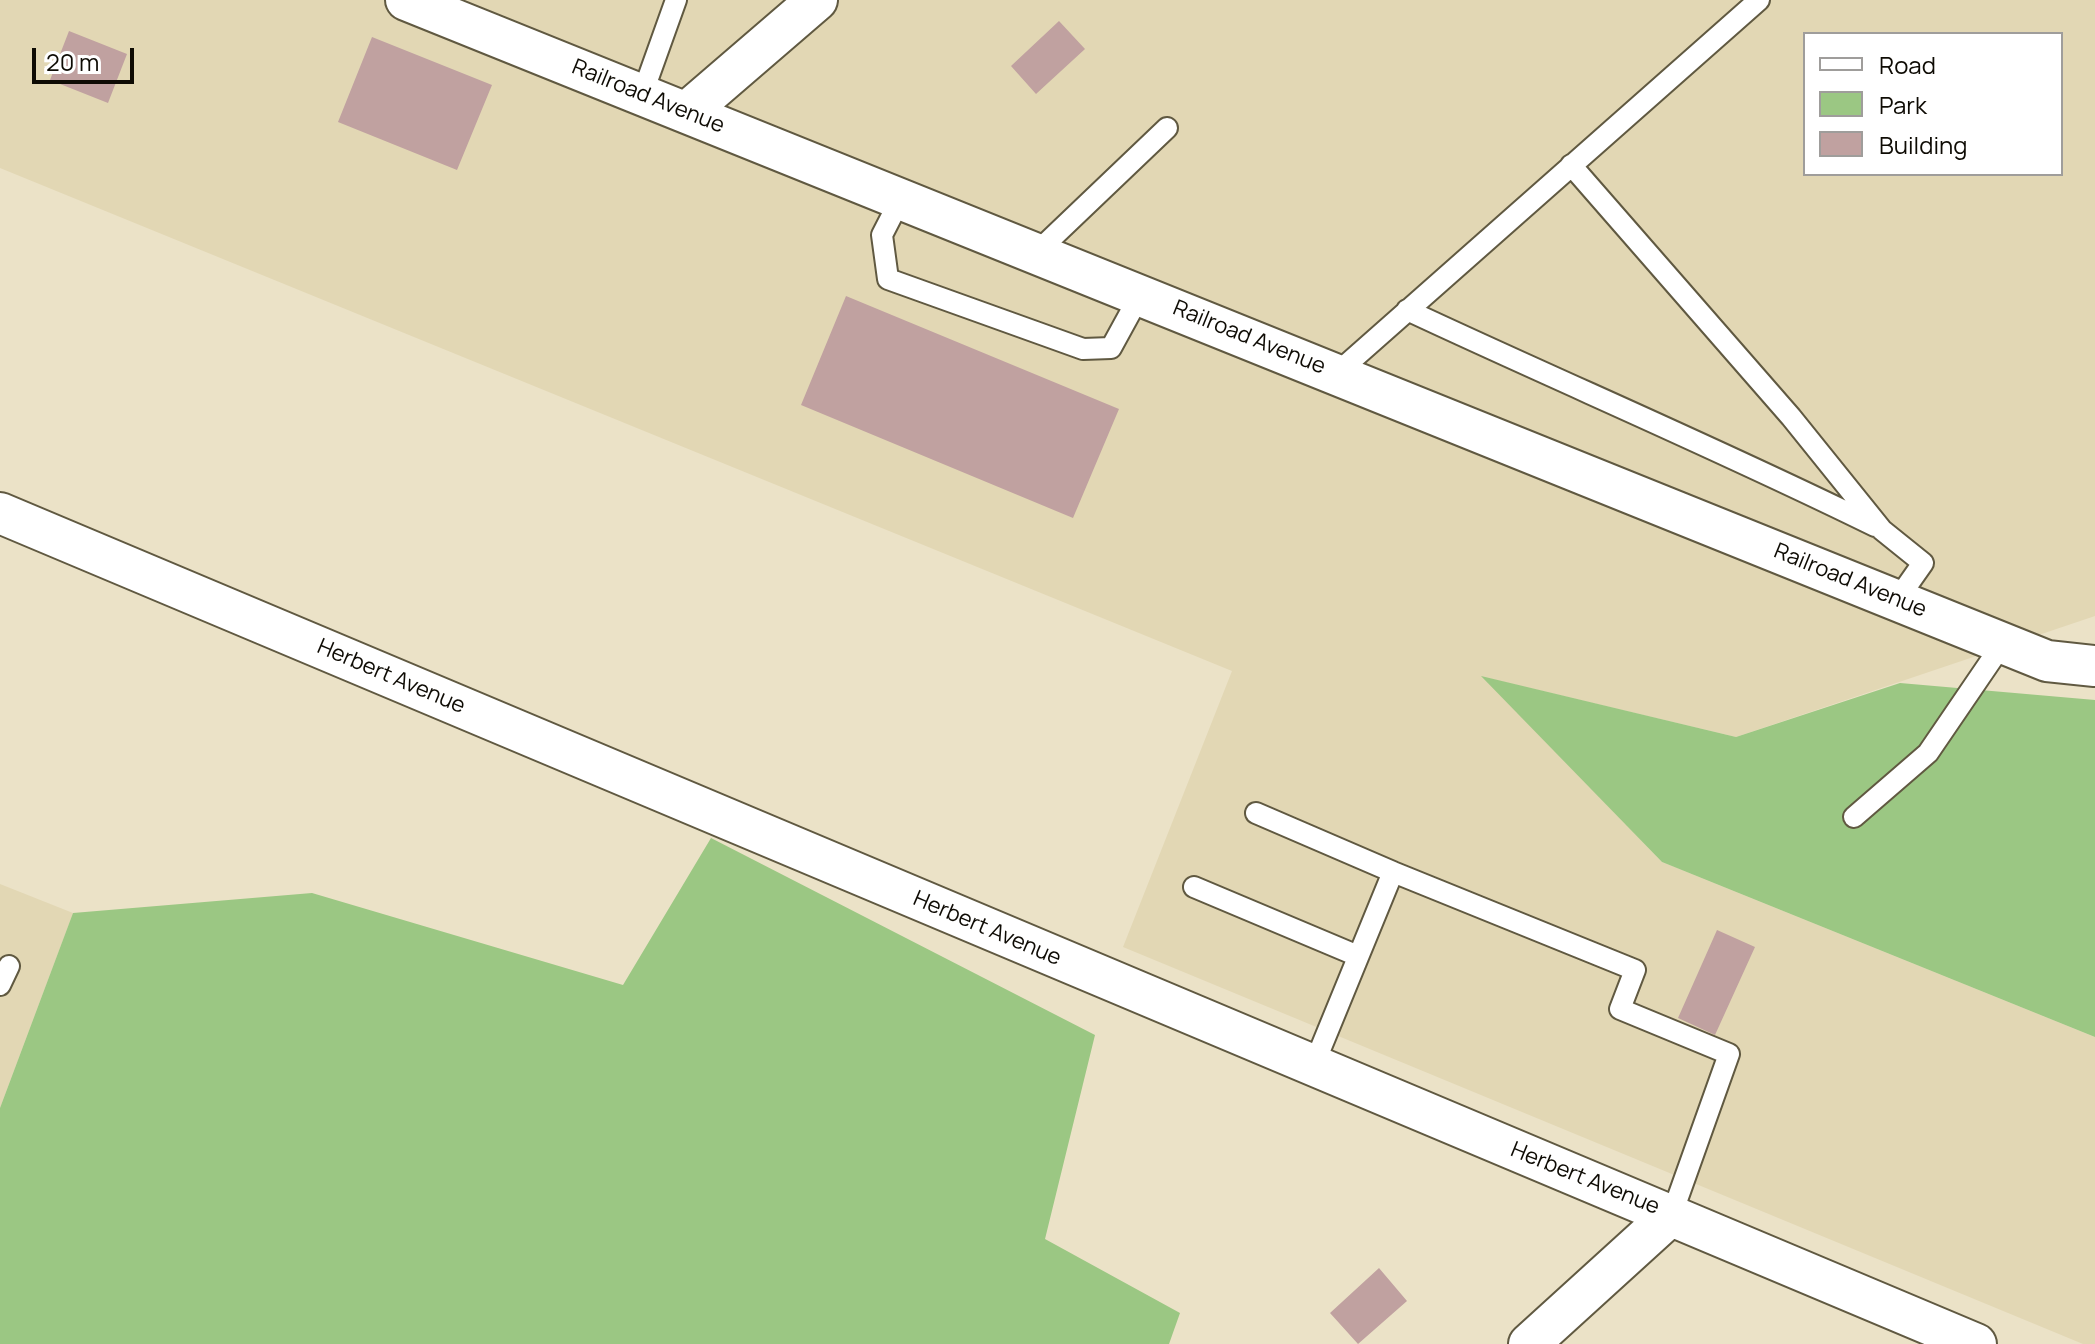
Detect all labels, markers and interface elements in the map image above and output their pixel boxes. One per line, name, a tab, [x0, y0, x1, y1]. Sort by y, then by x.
scale bar	[36, 32, 138, 82]
legend	[1803, 32, 2063, 176]
text: 20 m	[46, 45, 99, 78]
text: Road	[1879, 48, 1936, 81]
street label: Railroad Avenue	[568, 54, 728, 140]
text: Park	[1879, 88, 1927, 121]
text: Building	[1879, 128, 1967, 161]
street label: Railroad Avenue	[1169, 295, 1329, 381]
street label: Railroad Avenue	[1770, 538, 1930, 624]
street label: Herbert Avenue	[313, 634, 469, 720]
street label: Herbert Avenue	[909, 886, 1065, 972]
street label: Herbert Avenue	[1507, 1137, 1663, 1221]

